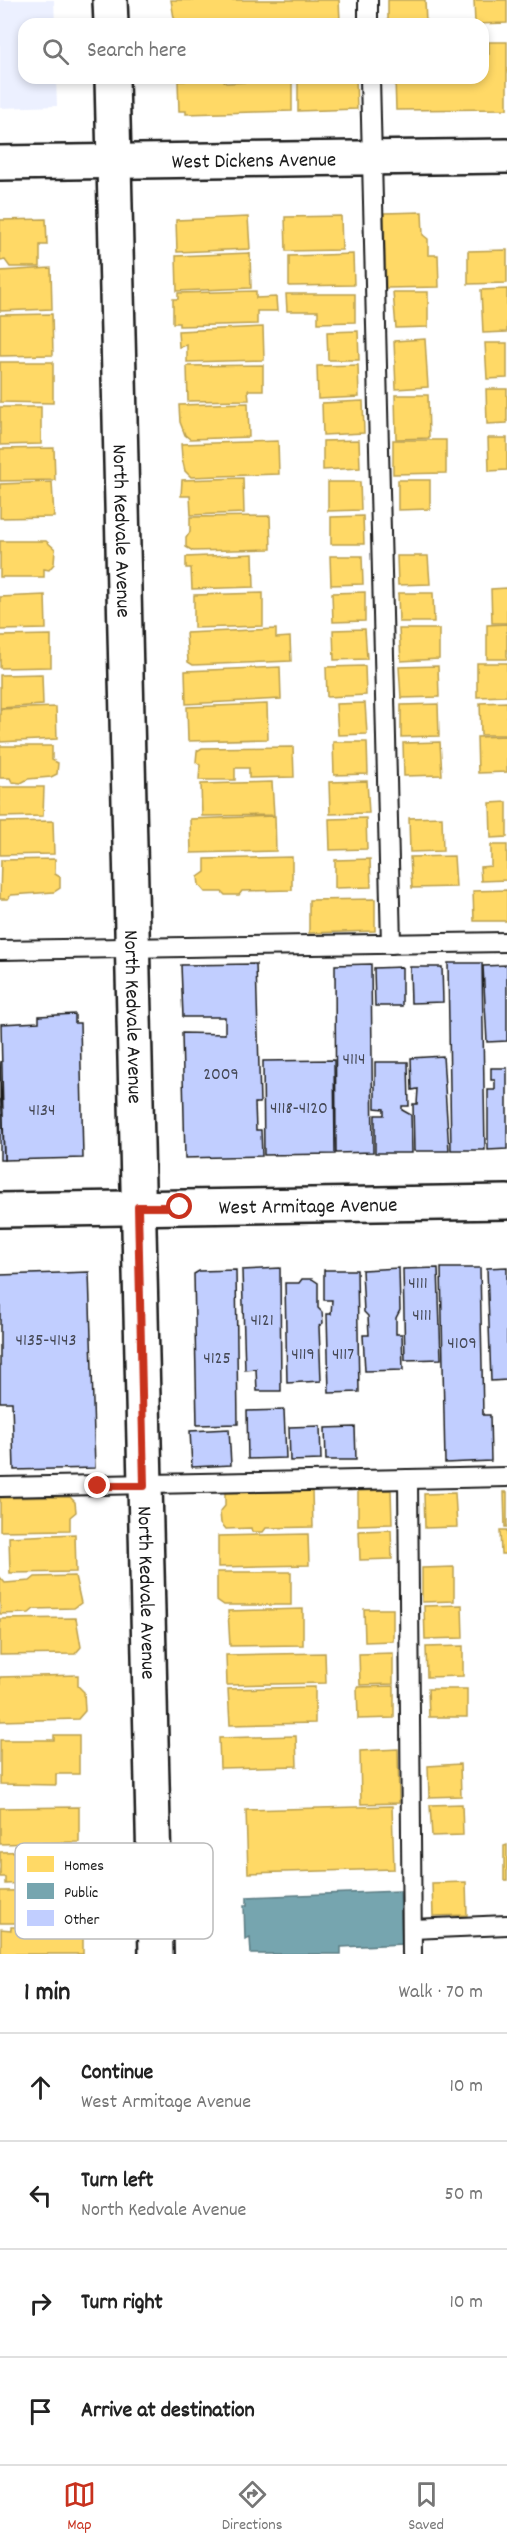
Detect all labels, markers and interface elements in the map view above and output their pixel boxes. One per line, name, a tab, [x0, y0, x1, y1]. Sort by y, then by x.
search box	[18, 18, 489, 84]
icon: search	[39, 35, 72, 68]
text: Search here	[87, 36, 186, 67]
street label: West Dickens Avenue	[172, 146, 337, 179]
street label: North Kedvale Avenue	[103, 444, 137, 618]
street label: North Kedvale Avenue	[114, 930, 148, 1104]
house number: 4114	[343, 1048, 365, 1073]
house number: 2009	[203, 1063, 239, 1088]
house number: 4118-4120	[270, 1097, 328, 1122]
house number: 4134	[29, 1099, 55, 1124]
street label: West Armitage Avenue	[218, 1192, 398, 1225]
route start	[166, 1193, 192, 1219]
house number: 4111	[408, 1272, 428, 1297]
house number: 4111	[412, 1304, 432, 1329]
house number: 4121	[250, 1309, 274, 1334]
house number: 4135-4143	[16, 1329, 76, 1354]
house number: 4109	[447, 1332, 477, 1357]
house number: 4119	[291, 1343, 315, 1368]
house number: 4117	[332, 1343, 354, 1368]
house number: 4125	[203, 1347, 231, 1372]
route end	[84, 1472, 110, 1498]
street label: North Kedvale Avenue	[127, 1505, 162, 1680]
legend	[15, 1843, 213, 1939]
text: Homes	[64, 1855, 104, 1878]
text: Public	[64, 1882, 98, 1905]
text: Other	[64, 1909, 99, 1932]
text: 1 min	[24, 1975, 70, 2012]
text: Walk · 70 m	[399, 1979, 483, 2007]
text: Continue	[81, 2058, 153, 2089]
icon: ahead	[24, 2071, 57, 2104]
text: 10 m	[449, 2073, 483, 2101]
text: West Armitage Avenue	[81, 2089, 251, 2117]
text: Turn left	[81, 2166, 153, 2197]
icon: left	[24, 2179, 57, 2212]
text: 50 m	[445, 2181, 483, 2209]
text: North Kedvale Avenue	[81, 2197, 246, 2225]
icon: right	[24, 2287, 57, 2320]
text: Turn right	[81, 2288, 163, 2319]
text: 10 m	[449, 2289, 483, 2317]
icon: arrive	[24, 2395, 57, 2428]
text: Arrive at destination	[81, 2396, 255, 2427]
tab: Map	[63, 2478, 96, 2537]
tab: Directions	[222, 2478, 282, 2537]
tab: Saved	[408, 2478, 444, 2537]

